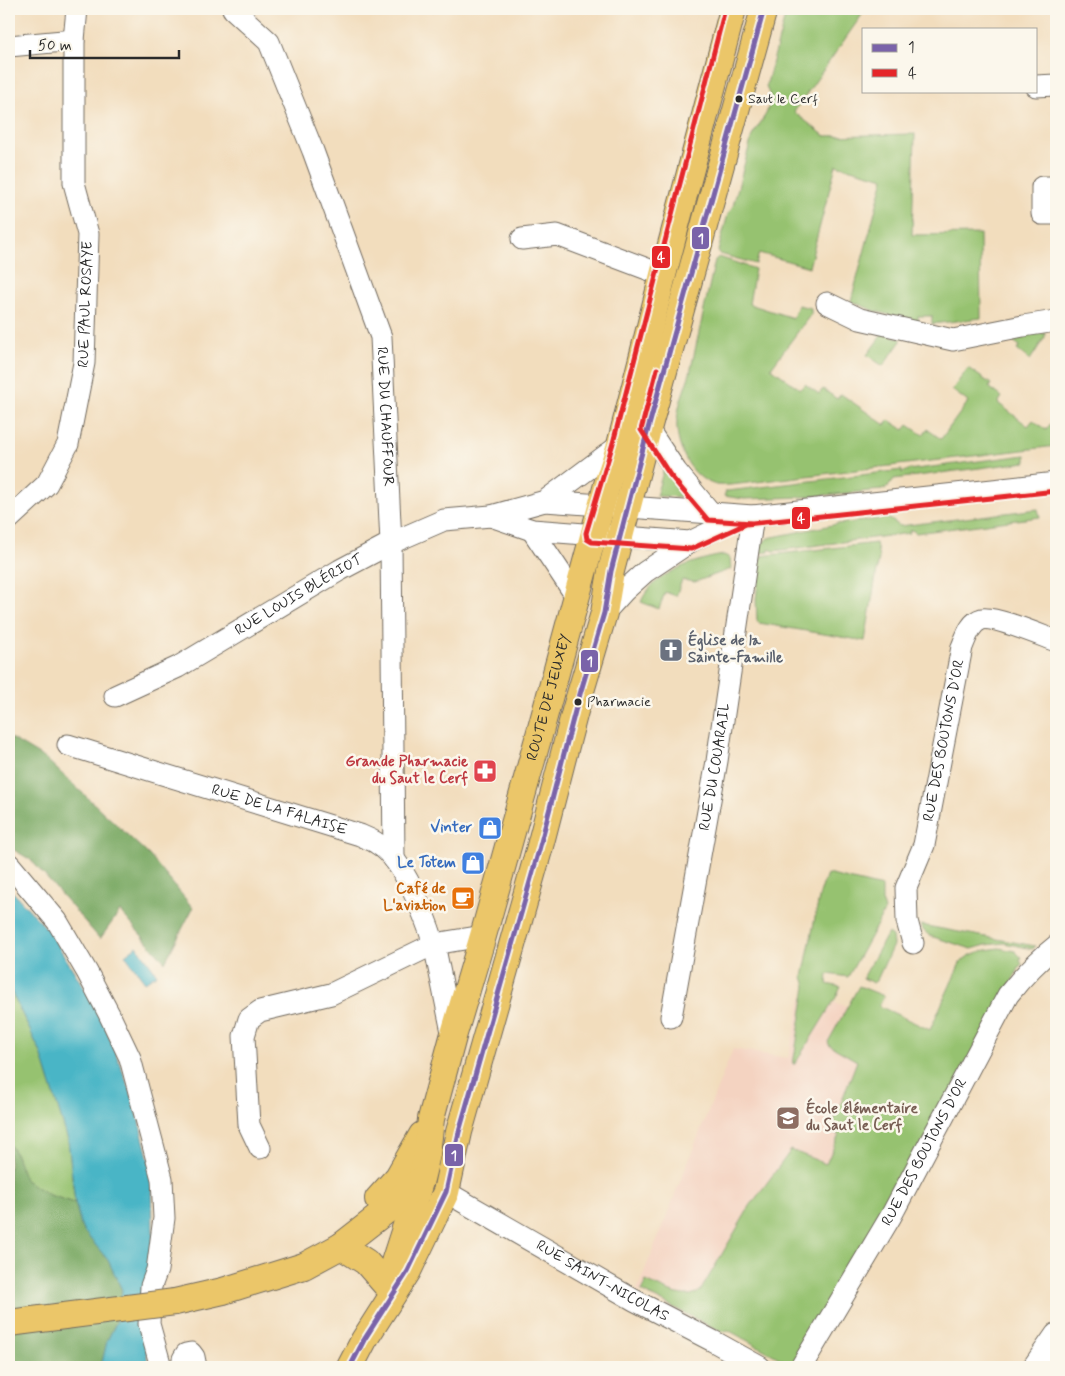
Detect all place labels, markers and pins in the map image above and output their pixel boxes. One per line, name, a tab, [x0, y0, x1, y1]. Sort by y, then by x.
place label: Saut le Cerf	[748, 90, 818, 108]
marker: Saut le Cerf	[734, 94, 744, 104]
place label: Église de la Sainte-Famille	[688, 629, 783, 668]
church icon: Église de la Sainte-Famille	[658, 637, 684, 663]
place label: Pharmacie	[587, 693, 651, 711]
marker: Pharmacie	[573, 697, 583, 707]
place label: Grande Pharmacie du Saut le Cerf	[346, 752, 469, 789]
pharmacy icon: Grande Pharmacie du Saut le Cerf	[472, 758, 498, 784]
shop icon: Vinter	[477, 815, 503, 841]
place label: Vinter	[430, 818, 473, 838]
shop icon: Le Totem	[460, 850, 486, 876]
place label: Le Totem	[397, 853, 456, 873]
place label: Café de L'aviation	[383, 879, 447, 916]
cafe icon: Café de L'aviation	[450, 885, 476, 911]
place label: École élémentaire du Saut le Cerf	[806, 1097, 919, 1136]
school or university icon: École élémentaire du Saut le Cerf	[775, 1105, 801, 1131]

